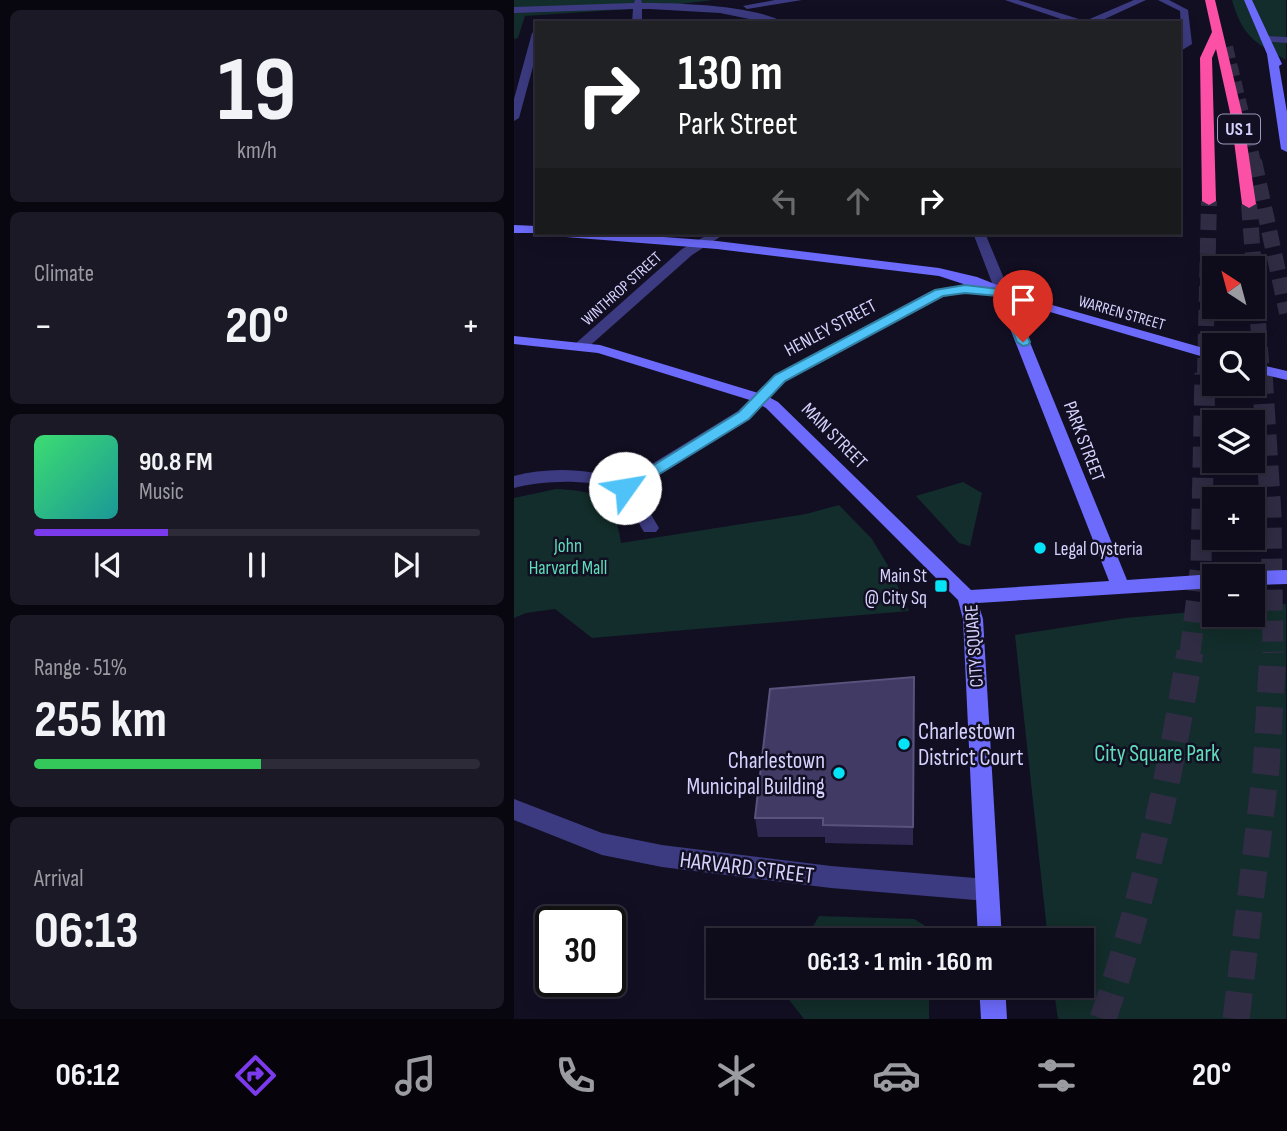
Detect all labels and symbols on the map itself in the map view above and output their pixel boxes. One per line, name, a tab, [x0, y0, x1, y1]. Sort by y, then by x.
road number: US 1	[1218, 114, 1260, 144]
street label: WINTHROP STREET	[578, 248, 666, 330]
north arrow	[1202, 256, 1265, 318]
pin	[993, 270, 1053, 342]
street label: WARREN STREET	[1076, 292, 1168, 335]
street label: HENLEY STREET	[781, 294, 881, 362]
street label: MAIN STREET	[796, 398, 872, 474]
street label: PARK STREET	[1058, 398, 1109, 485]
position arrow	[588, 451, 662, 525]
park label: John Harvard Mall	[529, 535, 607, 580]
place label: Legal Oysteria	[1054, 538, 1143, 561]
marker: Legal Oysteria	[1032, 540, 1048, 556]
place label: Main St @ City Sq	[865, 565, 927, 610]
marker: Main St @ City Sq	[933, 578, 949, 594]
street label: CITY SQUARE	[960, 604, 989, 688]
place label: Charlestown District Court	[918, 718, 1023, 772]
marker: Charlestown District Court	[896, 736, 912, 752]
park label: City Square Park	[1094, 740, 1220, 768]
place label: Charlestown Municipal Building	[687, 747, 825, 801]
marker: Charlestown Municipal Building	[831, 765, 847, 781]
street label: HARVARD STREET	[678, 846, 816, 890]
speed limit sign: 30	[535, 906, 626, 997]

